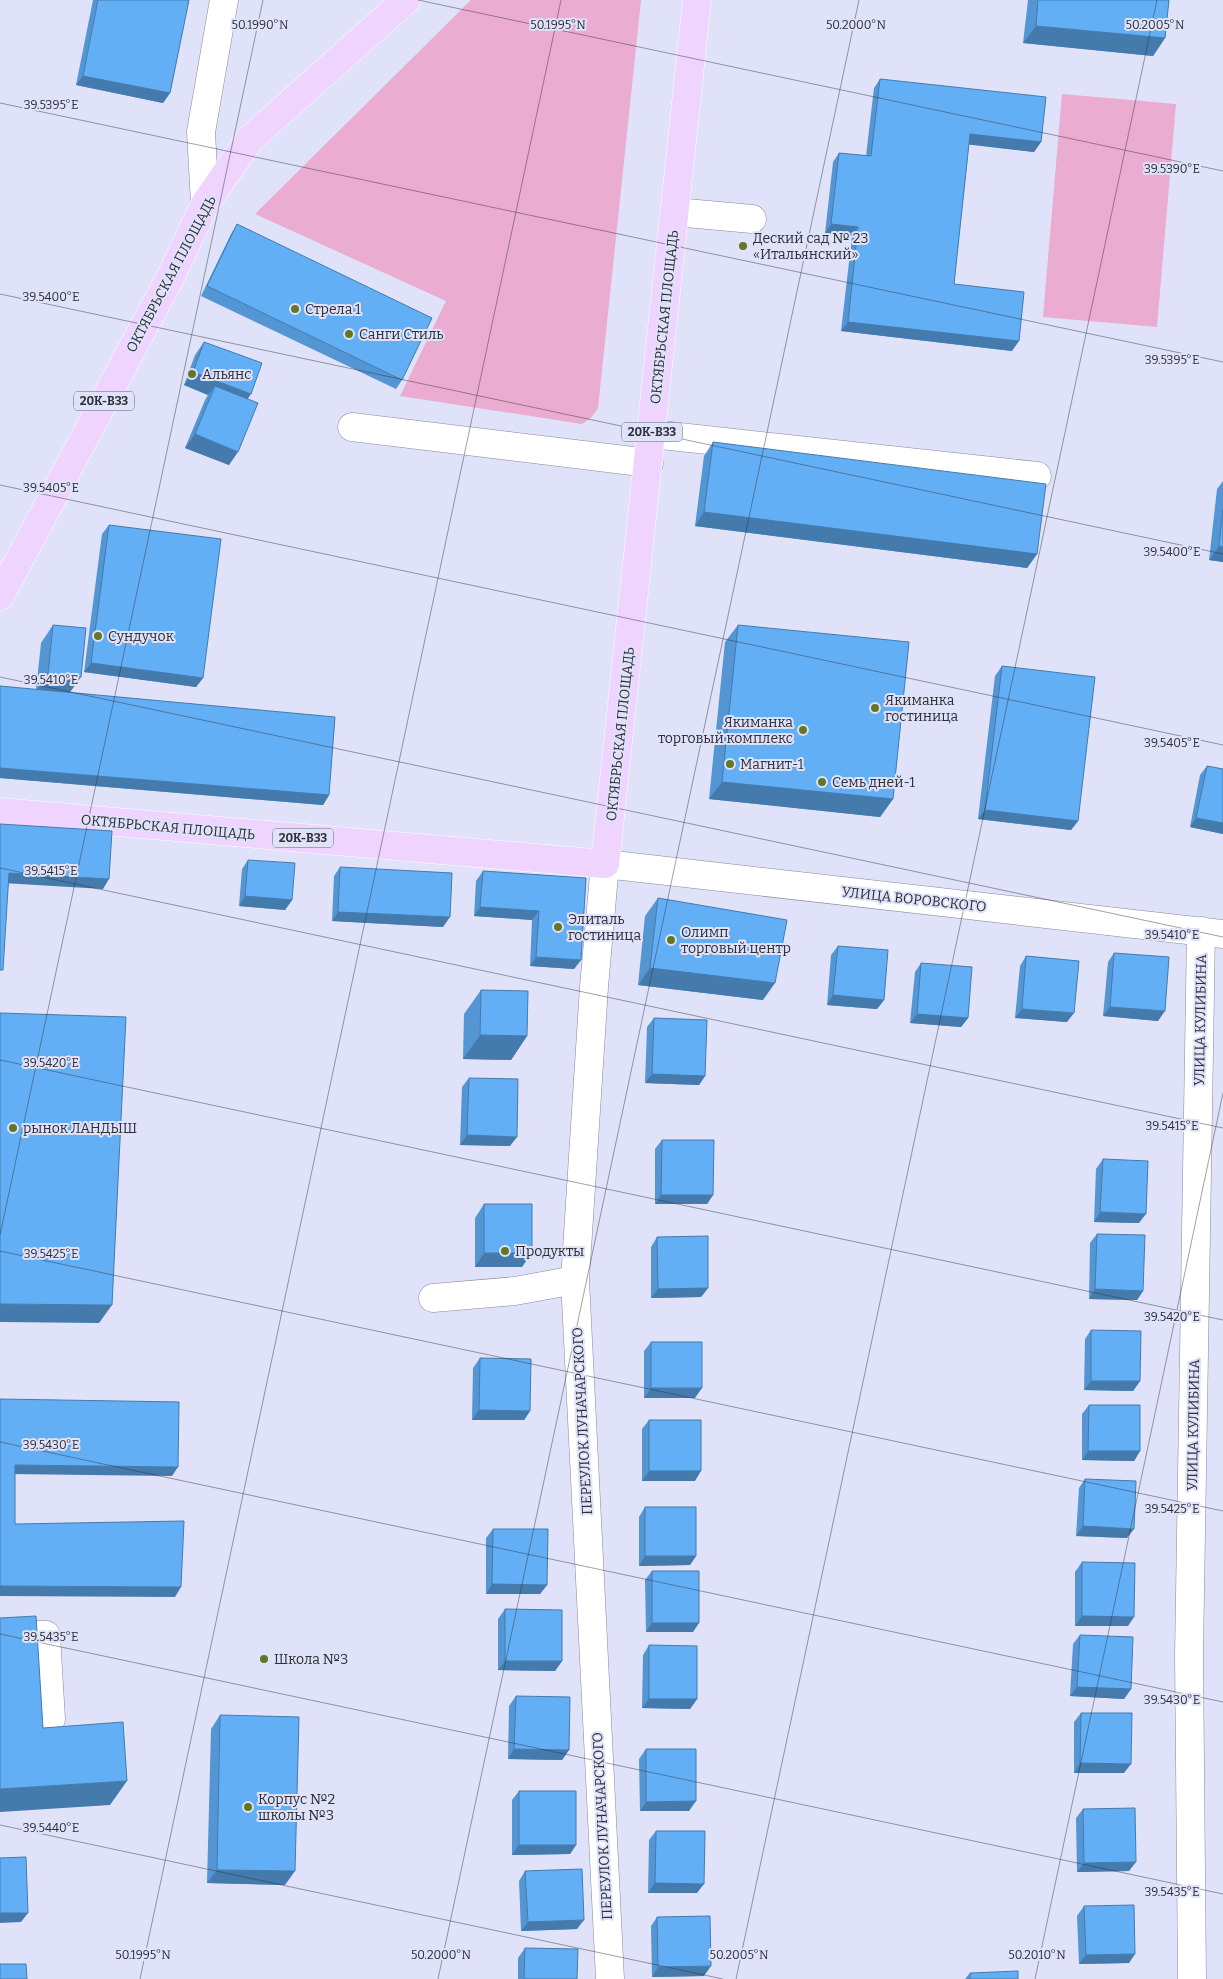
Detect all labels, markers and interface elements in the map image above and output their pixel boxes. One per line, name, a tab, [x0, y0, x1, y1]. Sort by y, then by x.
text: 50.1990°N	[232, 18, 289, 32]
text: 50.1995°N	[530, 18, 586, 32]
text: 50.2000°N	[826, 18, 887, 32]
text: 50.2005°N	[1126, 18, 1185, 32]
text: 39.5395°E	[24, 98, 78, 112]
text: 39.5390°E	[1144, 162, 1200, 176]
street label: ОКТЯБРЬСКАЯ ПЛОЩАДЬ	[123, 193, 220, 355]
street label: ОКТЯБРЬСКАЯ ПЛОЩАДЬ	[647, 229, 682, 405]
place label: Деский сад № 23 «Итальянский»	[753, 230, 868, 263]
marker: Деский сад № 23 «Итальянский»	[737, 240, 749, 252]
text: 39.5400°E	[22, 290, 80, 304]
place label: Стрела 1	[305, 301, 361, 318]
marker: Стрела 1	[289, 303, 301, 315]
place label: Санги Стиль	[359, 326, 444, 343]
marker: Санги Стиль	[343, 328, 355, 340]
text: 39.5395°E	[1145, 353, 1199, 367]
place label: Альянс	[202, 366, 252, 383]
marker: Альянс	[186, 368, 198, 380]
road number: 20К-В33	[74, 392, 134, 411]
road number: 20К-В33	[622, 422, 682, 442]
text: 39.5405°E	[23, 481, 79, 495]
text: 39.5400°E	[1143, 545, 1201, 559]
place label: Сундучок	[108, 628, 175, 645]
marker: Сундучок	[92, 630, 104, 642]
street label: ОКТЯБРЬСКАЯ ПЛОЩАДЬ	[603, 646, 638, 822]
text: 39.5410°E	[24, 673, 78, 687]
place label: Якиманка гостиница	[885, 692, 958, 725]
marker: Якиманка гостиница	[869, 702, 881, 714]
place label: Якиманка торговый комплекс	[658, 714, 793, 747]
marker: Якиманка торговый комплекс	[797, 724, 809, 736]
text: 39.5405°E	[1144, 736, 1200, 750]
place label: Магнит-1	[740, 756, 804, 773]
marker: Магнит-1	[724, 758, 736, 770]
place label: Семь дней-1	[832, 774, 915, 791]
marker: Семь дней-1	[816, 776, 828, 788]
street label: ОКТЯБРЬСКАЯ ПЛОЩАДЬ	[80, 811, 256, 844]
road number: 20К-В33	[273, 828, 333, 848]
text: 39.5415°E	[24, 864, 78, 878]
street label: УЛИЦА ВОРОВСКОГО	[841, 883, 987, 916]
place label: Элиталь гостиница	[568, 911, 641, 944]
marker: Элиталь гостиница	[552, 921, 564, 933]
place label: Олимп торговый центр	[681, 924, 791, 957]
text: 39.5410°E	[1145, 928, 1199, 942]
marker: Олимп торговый центр	[665, 934, 677, 946]
street label: УЛИЦА КУЛИБИНА	[1191, 954, 1210, 1086]
text: 39.5420°E	[23, 1056, 79, 1070]
text: 39.5415°E	[1145, 1119, 1199, 1133]
place label: рынок ЛАНДЫШ	[23, 1120, 137, 1137]
marker: рынок ЛАНДЫШ	[7, 1122, 19, 1134]
place label: Продукты	[515, 1243, 584, 1260]
marker: Продукты	[499, 1245, 511, 1257]
text: 39.5425°E	[24, 1247, 78, 1261]
text: 39.5420°E	[1144, 1310, 1200, 1324]
street label: ПЕРЕУЛОК ЛУНАЧАРСКОГО	[569, 1327, 596, 1515]
street label: УЛИЦА КУЛИБИНА	[1184, 1359, 1203, 1491]
text: 39.5430°E	[23, 1438, 79, 1452]
text: 39.5425°E	[1145, 1502, 1199, 1516]
text: 39.5435°E	[23, 1630, 79, 1644]
place label: Школа №3	[274, 1651, 348, 1668]
marker: Школа №3	[258, 1653, 270, 1665]
text: 39.5430°E	[1144, 1693, 1200, 1707]
street label: ПЕРЕУЛОК ЛУНАЧАРСКОГО	[589, 1732, 616, 1920]
place label: Корпус №2 школы №3	[258, 1791, 335, 1824]
marker: Корпус №2 школы №3	[242, 1801, 254, 1813]
text: 39.5440°E	[23, 1821, 79, 1835]
text: 39.5435°E	[1144, 1885, 1200, 1899]
text: 50.1995°N	[115, 1948, 171, 1962]
text: 50.2000°N	[411, 1948, 472, 1962]
text: 50.2005°N	[710, 1948, 769, 1962]
text: 50.2010°N	[1008, 1948, 1066, 1962]

